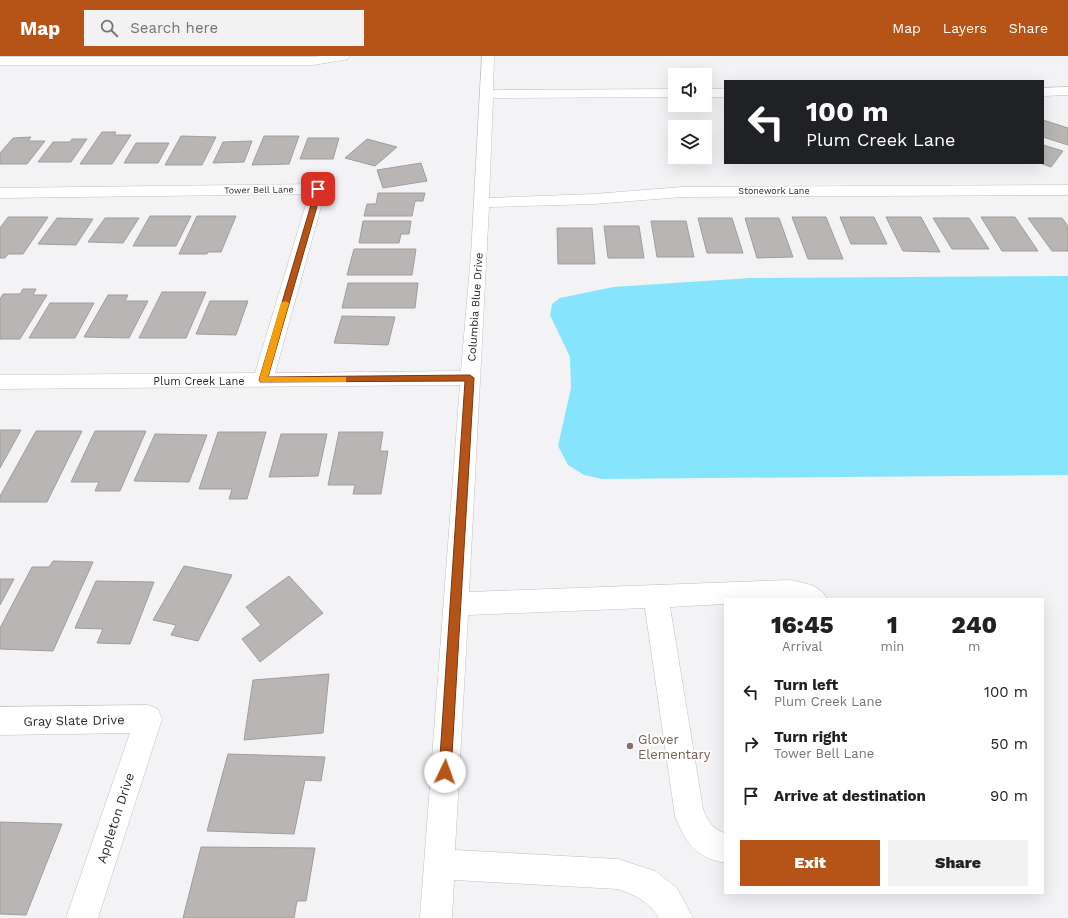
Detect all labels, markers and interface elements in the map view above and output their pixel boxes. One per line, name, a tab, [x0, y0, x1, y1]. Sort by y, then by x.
search box	[84, 10, 364, 46]
text: Map	[20, 17, 60, 40]
icon: search	[98, 17, 120, 39]
text: Search here	[130, 19, 218, 37]
text: Map	[892, 20, 921, 36]
text: Layers	[943, 20, 987, 36]
text: Share	[1009, 20, 1048, 36]
map controls	[668, 68, 712, 164]
button: sound	[668, 68, 712, 112]
text: 100 m	[806, 95, 889, 128]
icon: left	[740, 96, 792, 148]
button: layers	[668, 120, 712, 164]
text: Plum Creek Lane	[806, 129, 956, 150]
pin	[301, 172, 335, 206]
icon: arrive	[307, 178, 329, 200]
street label: Tower Bell Lane	[224, 184, 294, 196]
street label: Stonework Lane	[738, 186, 810, 196]
street label: Columbia Blue Drive	[465, 252, 486, 362]
street label: Plum Creek Lane	[153, 375, 245, 388]
text: 16:45	[771, 611, 834, 639]
text: 1	[887, 611, 898, 639]
text: 240	[951, 611, 997, 639]
text: Arrival	[782, 639, 823, 654]
text: min	[881, 639, 904, 654]
text: m	[968, 639, 980, 654]
text: Turn left	[774, 676, 838, 694]
icon: left	[740, 681, 762, 703]
text: 100 m	[984, 683, 1028, 701]
text: Plum Creek Lane	[774, 694, 882, 709]
street label: Gray Slate Drive	[23, 712, 125, 729]
text: Turn right	[774, 728, 847, 746]
place label: Glover Elementary	[638, 732, 711, 762]
icon: right	[740, 733, 762, 755]
text: 50 m	[991, 735, 1028, 753]
marker: Glover Elementary	[625, 741, 635, 751]
text: Tower Bell Lane	[774, 746, 874, 761]
position arrow	[424, 751, 466, 793]
street label: Appleton Drive	[94, 771, 137, 865]
icon: arrive	[740, 785, 762, 807]
text: Arrive at destination	[774, 787, 926, 805]
text: 90 m	[990, 787, 1028, 805]
button: Exit	[740, 840, 880, 886]
button: Share	[888, 840, 1028, 886]

